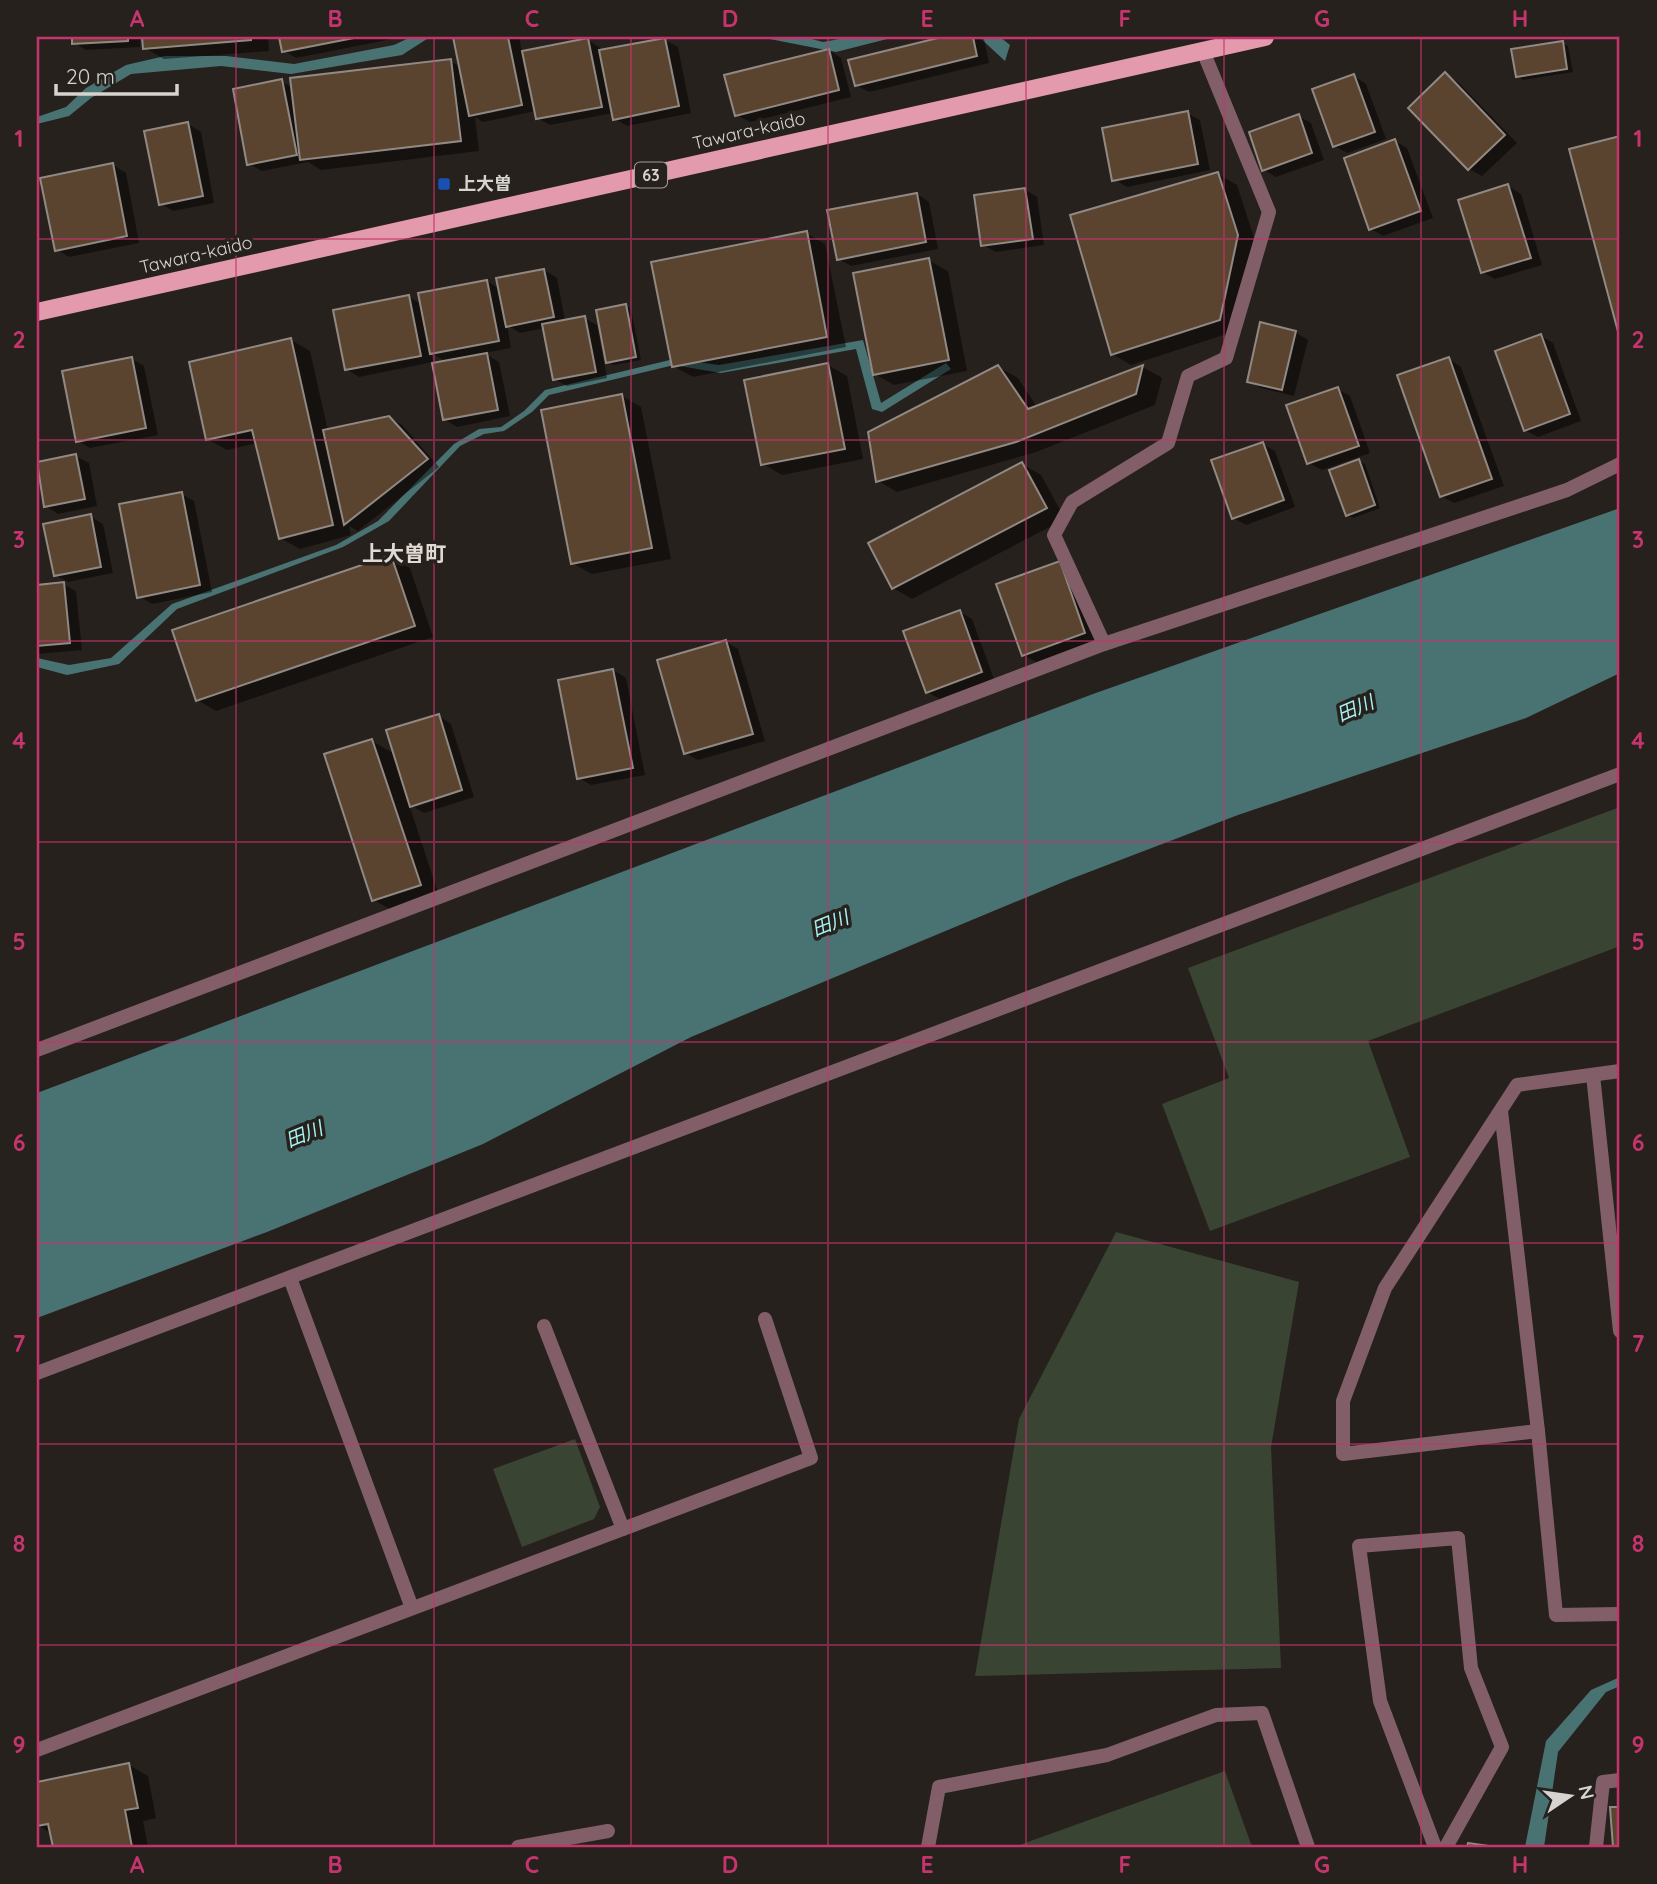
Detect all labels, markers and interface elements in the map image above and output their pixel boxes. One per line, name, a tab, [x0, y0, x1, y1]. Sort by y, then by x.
text: A	[130, 4, 145, 33]
text: B	[327, 4, 343, 33]
text: C	[525, 4, 539, 33]
text: D	[722, 4, 738, 33]
text: E	[920, 4, 934, 33]
text: F	[1119, 4, 1131, 33]
text: G	[1314, 4, 1330, 33]
text: H	[1512, 4, 1528, 33]
scale bar	[56, 52, 177, 96]
text: 20 m	[66, 63, 115, 89]
street label: Tawara-kaido	[690, 106, 808, 155]
text: 1	[15, 124, 23, 153]
text: 1	[1634, 124, 1642, 153]
road number: 63	[635, 162, 667, 188]
place label: 上大曽	[458, 172, 512, 195]
marker: 上大曽	[436, 176, 452, 192]
street label: Tawara-kaido	[137, 230, 255, 279]
text: 2	[12, 325, 26, 354]
text: 2	[1631, 325, 1645, 354]
text: 3	[13, 525, 25, 554]
text: 3	[1632, 525, 1644, 554]
district label: 上大曽町	[362, 540, 446, 566]
water label: 田川	[1333, 689, 1379, 726]
text: 4	[12, 726, 26, 755]
text: 4	[1631, 726, 1645, 755]
water label: 田川	[808, 904, 854, 941]
text: 5	[12, 927, 26, 956]
text: 5	[1631, 927, 1645, 956]
water label: 田川	[282, 1115, 328, 1152]
text: 6	[13, 1128, 25, 1157]
text: 6	[1632, 1128, 1644, 1157]
text: 7	[13, 1329, 26, 1358]
text: 7	[1632, 1329, 1645, 1358]
text: 8	[13, 1529, 25, 1558]
text: 8	[1632, 1529, 1644, 1558]
text: 9	[12, 1730, 26, 1759]
text: 9	[1631, 1730, 1645, 1759]
north arrow	[1534, 1762, 1604, 1832]
text: N	[1573, 1783, 1600, 1802]
text: A	[130, 1850, 145, 1879]
text: B	[327, 1850, 343, 1879]
text: C	[525, 1850, 539, 1879]
text: D	[722, 1850, 738, 1879]
text: E	[920, 1850, 934, 1879]
text: F	[1119, 1850, 1131, 1879]
text: G	[1314, 1850, 1330, 1879]
text: H	[1512, 1850, 1528, 1879]

